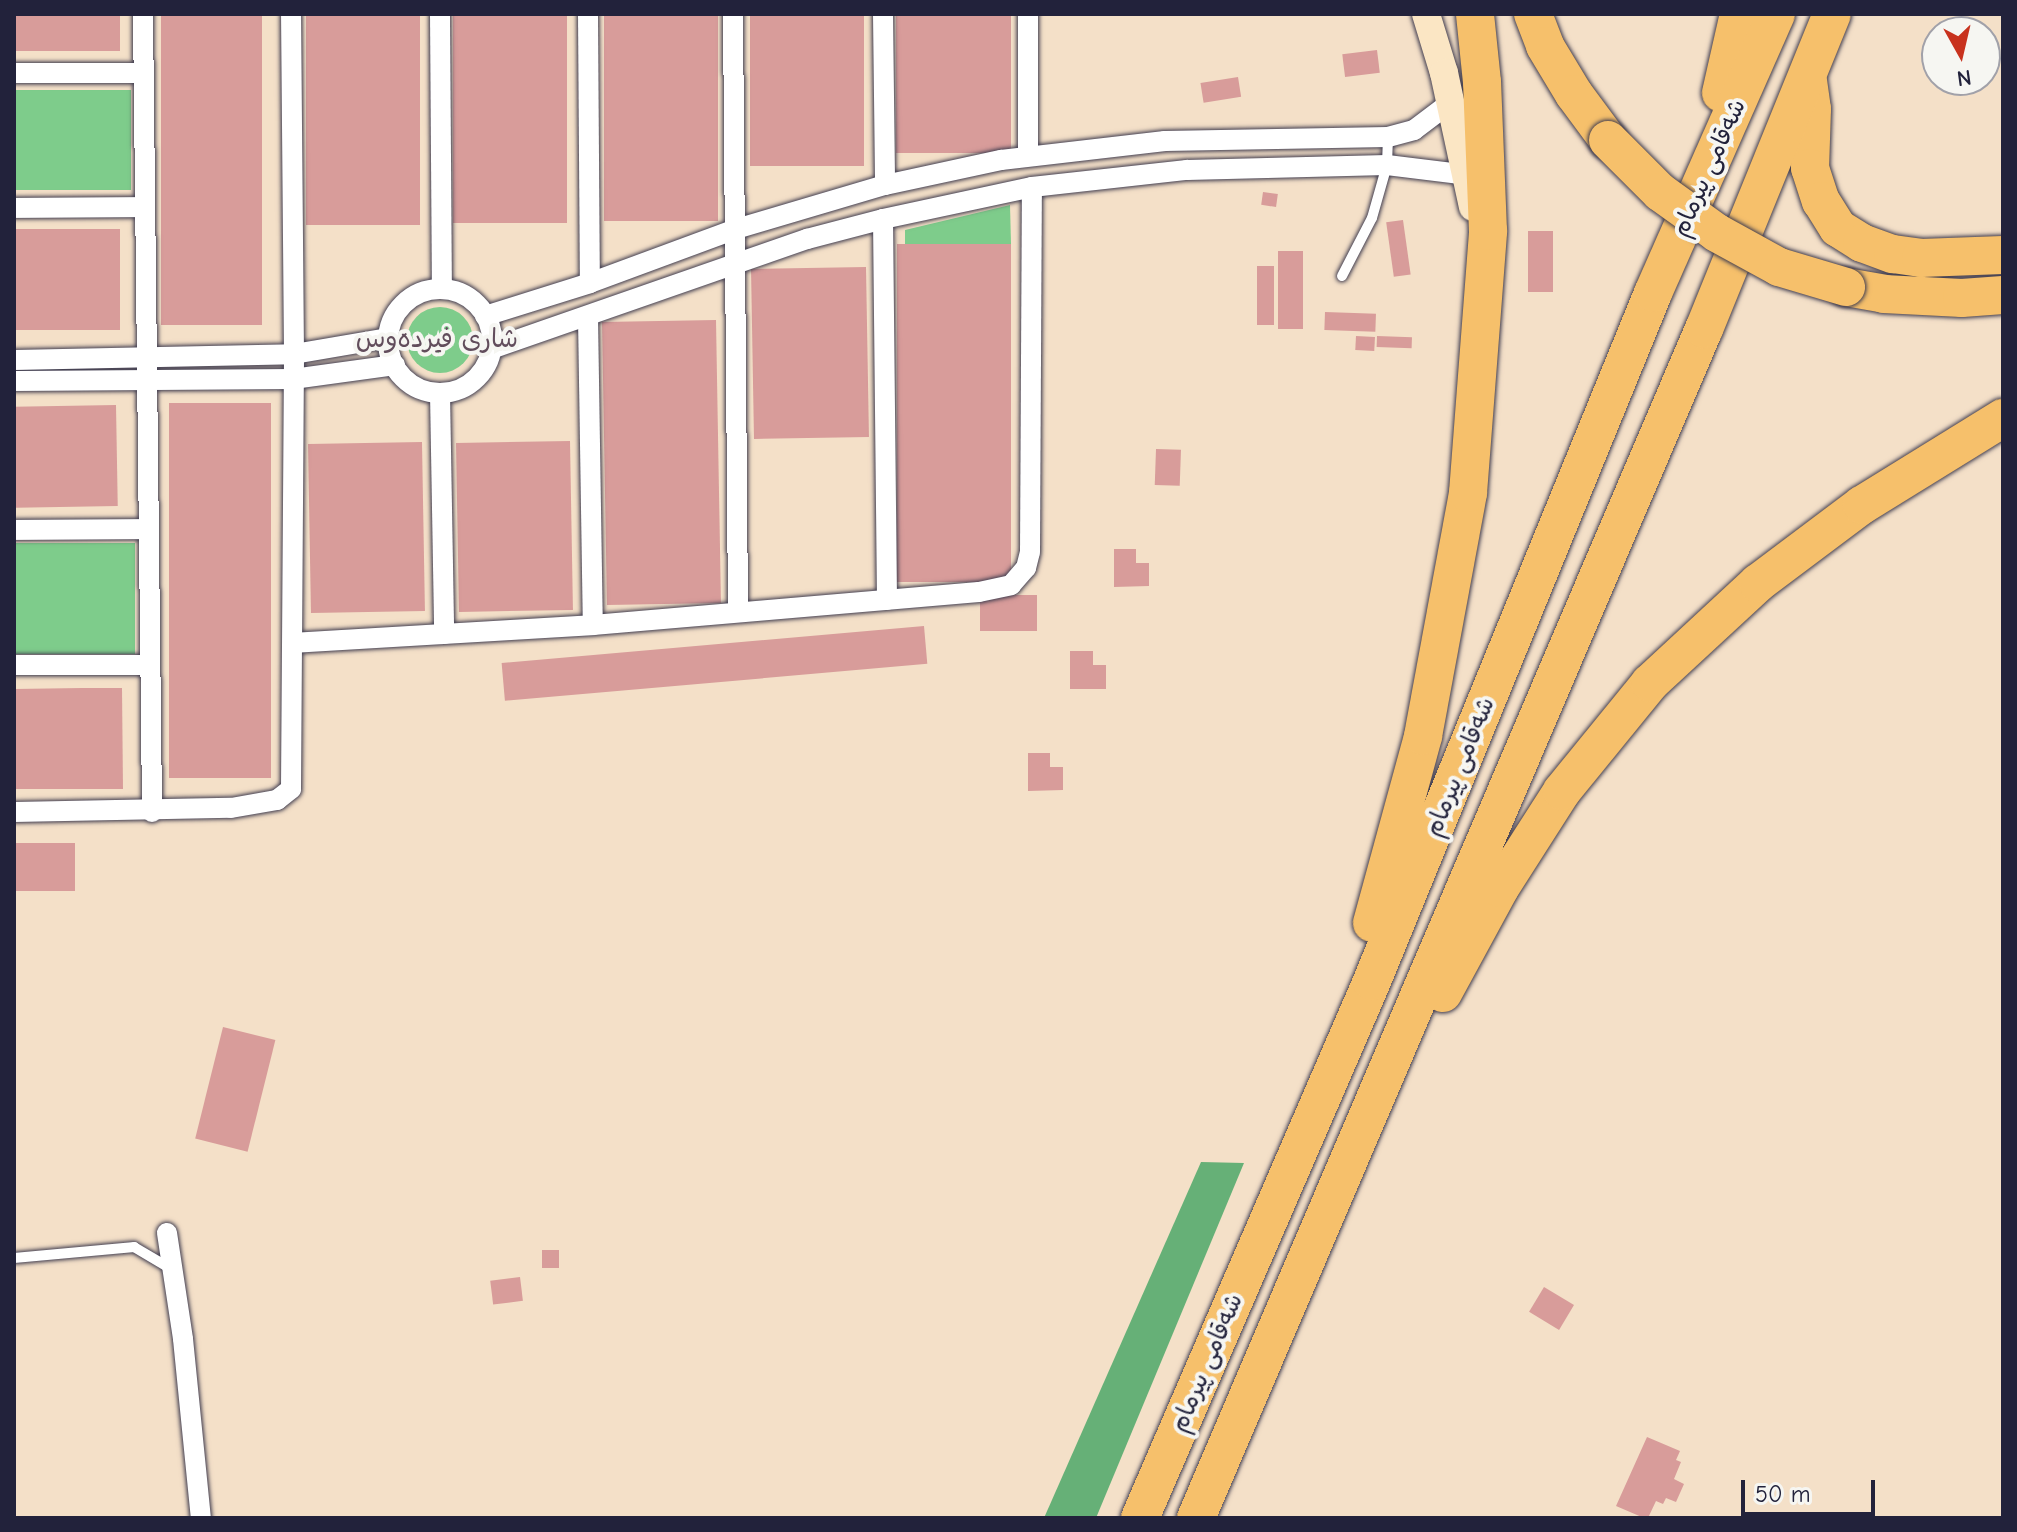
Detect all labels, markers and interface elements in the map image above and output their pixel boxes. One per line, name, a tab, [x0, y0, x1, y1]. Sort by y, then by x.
north arrow	[1921, 16, 2001, 96]
text: N	[1955, 64, 1973, 92]
street label: شەقامی پیرمام	[1666, 95, 1752, 241]
district label: شاری فیردەوس	[356, 324, 518, 356]
street label: شەقامی پیرمام	[1419, 693, 1501, 841]
street label: شەقامی پیرمام	[1165, 1289, 1249, 1437]
scale bar	[1745, 1464, 1879, 1514]
text: 50 m	[1755, 1480, 1811, 1508]

